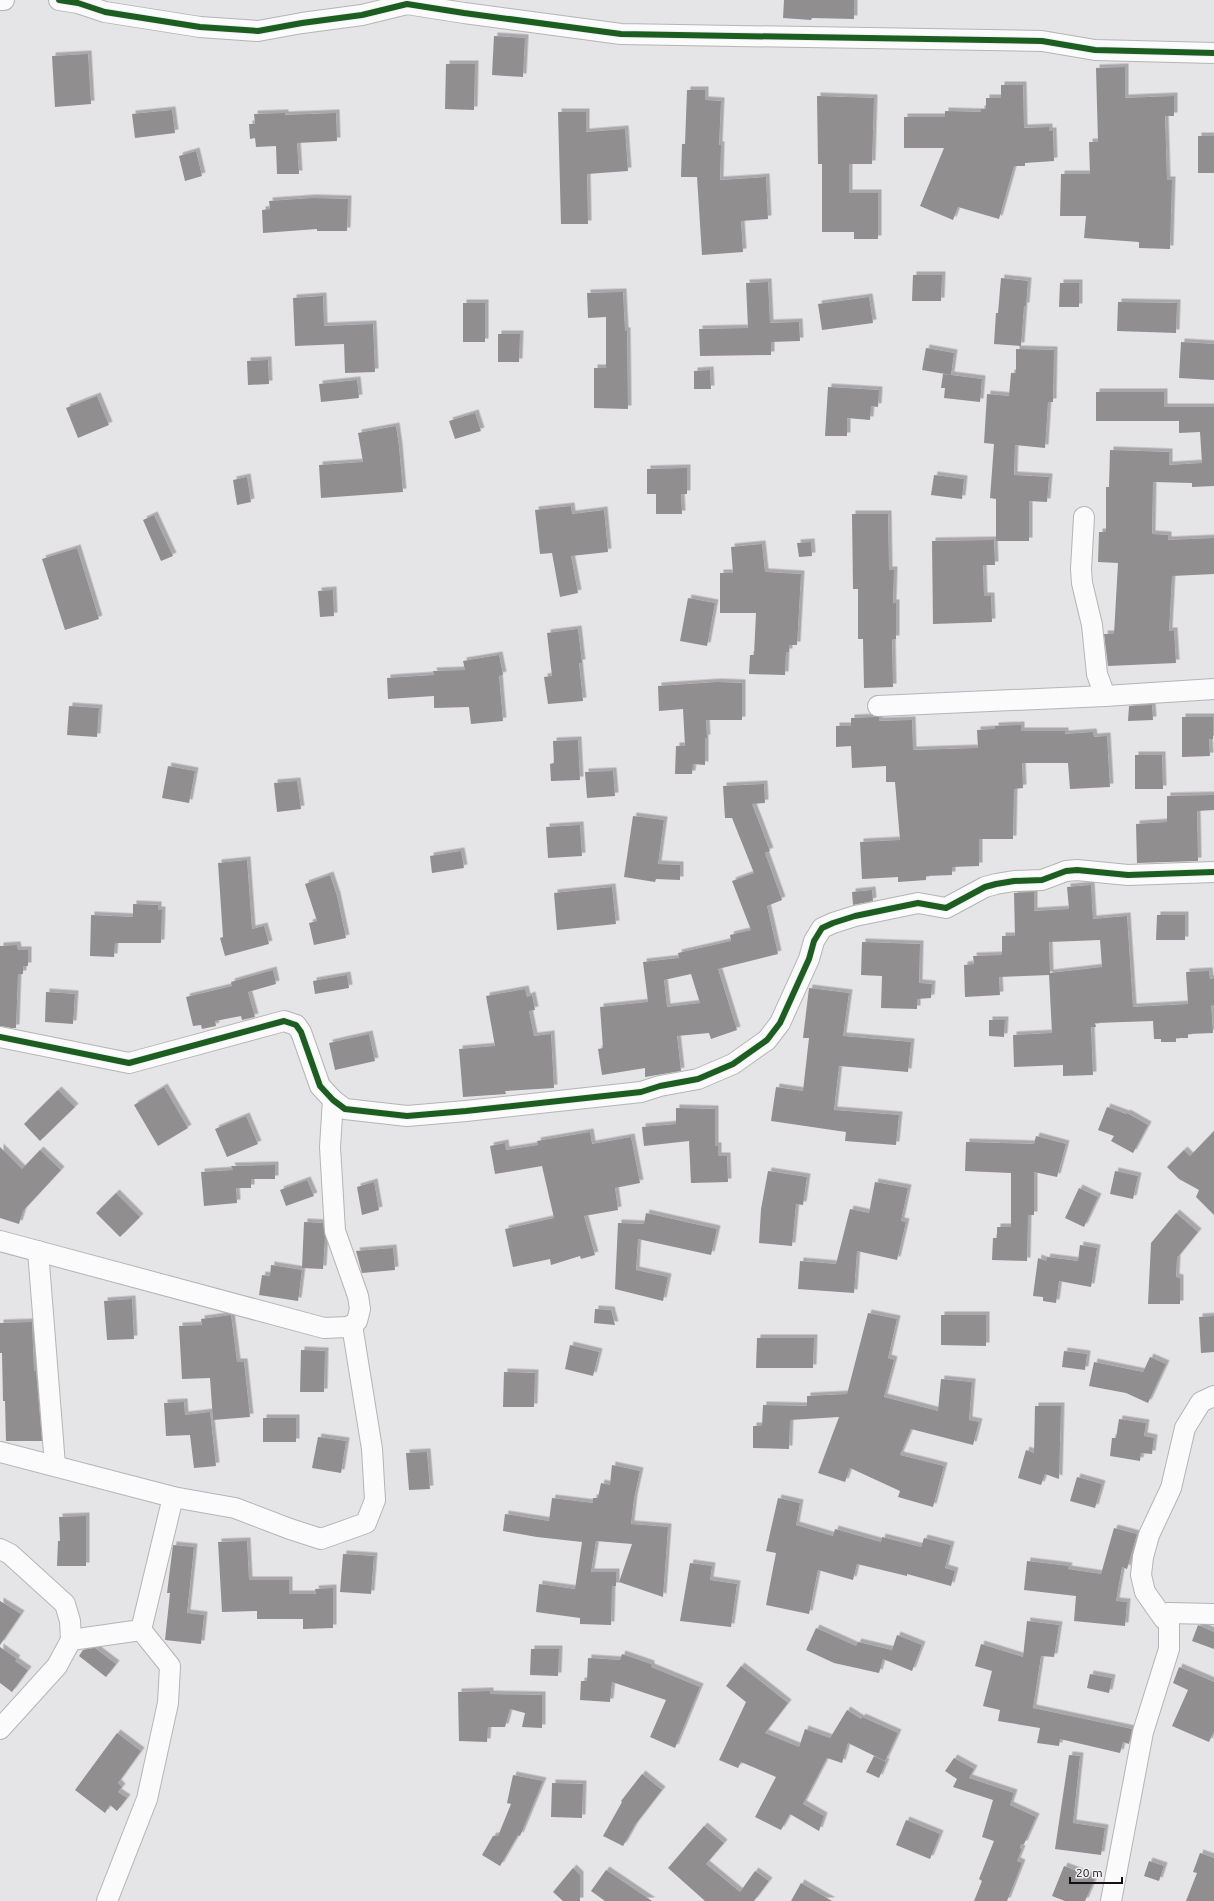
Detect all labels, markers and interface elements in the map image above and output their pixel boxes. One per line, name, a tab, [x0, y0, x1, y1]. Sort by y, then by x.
scale bar	[1070, 1859, 1122, 1885]
text: 20 m	[1076, 1866, 1103, 1879]

